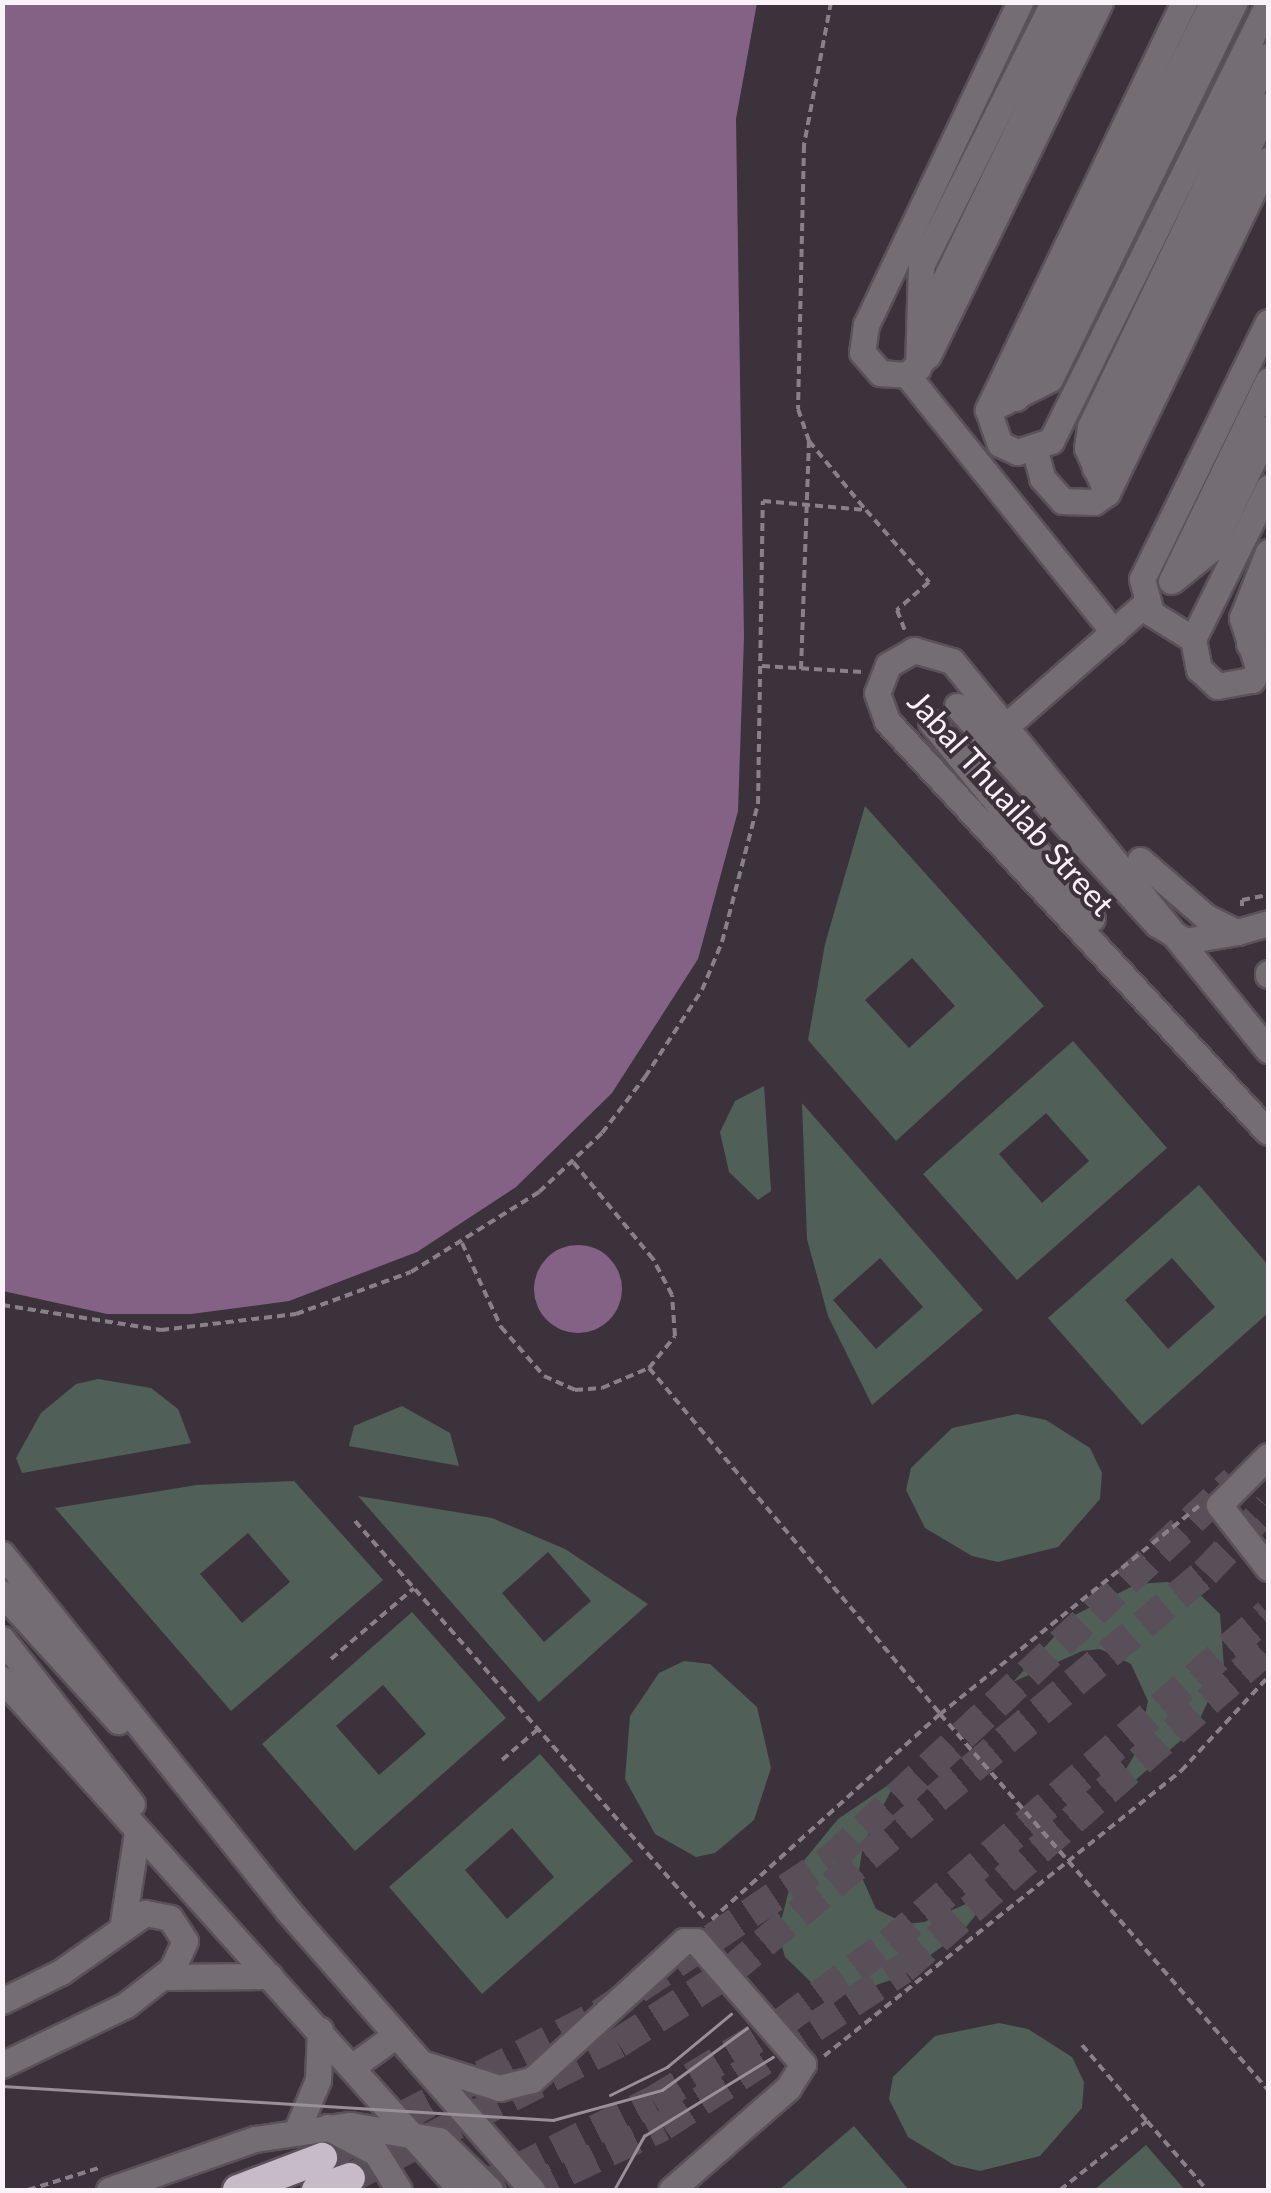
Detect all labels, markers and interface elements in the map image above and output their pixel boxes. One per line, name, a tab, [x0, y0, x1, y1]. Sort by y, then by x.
street label: Jabal Thuailab Street	[900, 682, 1122, 924]

